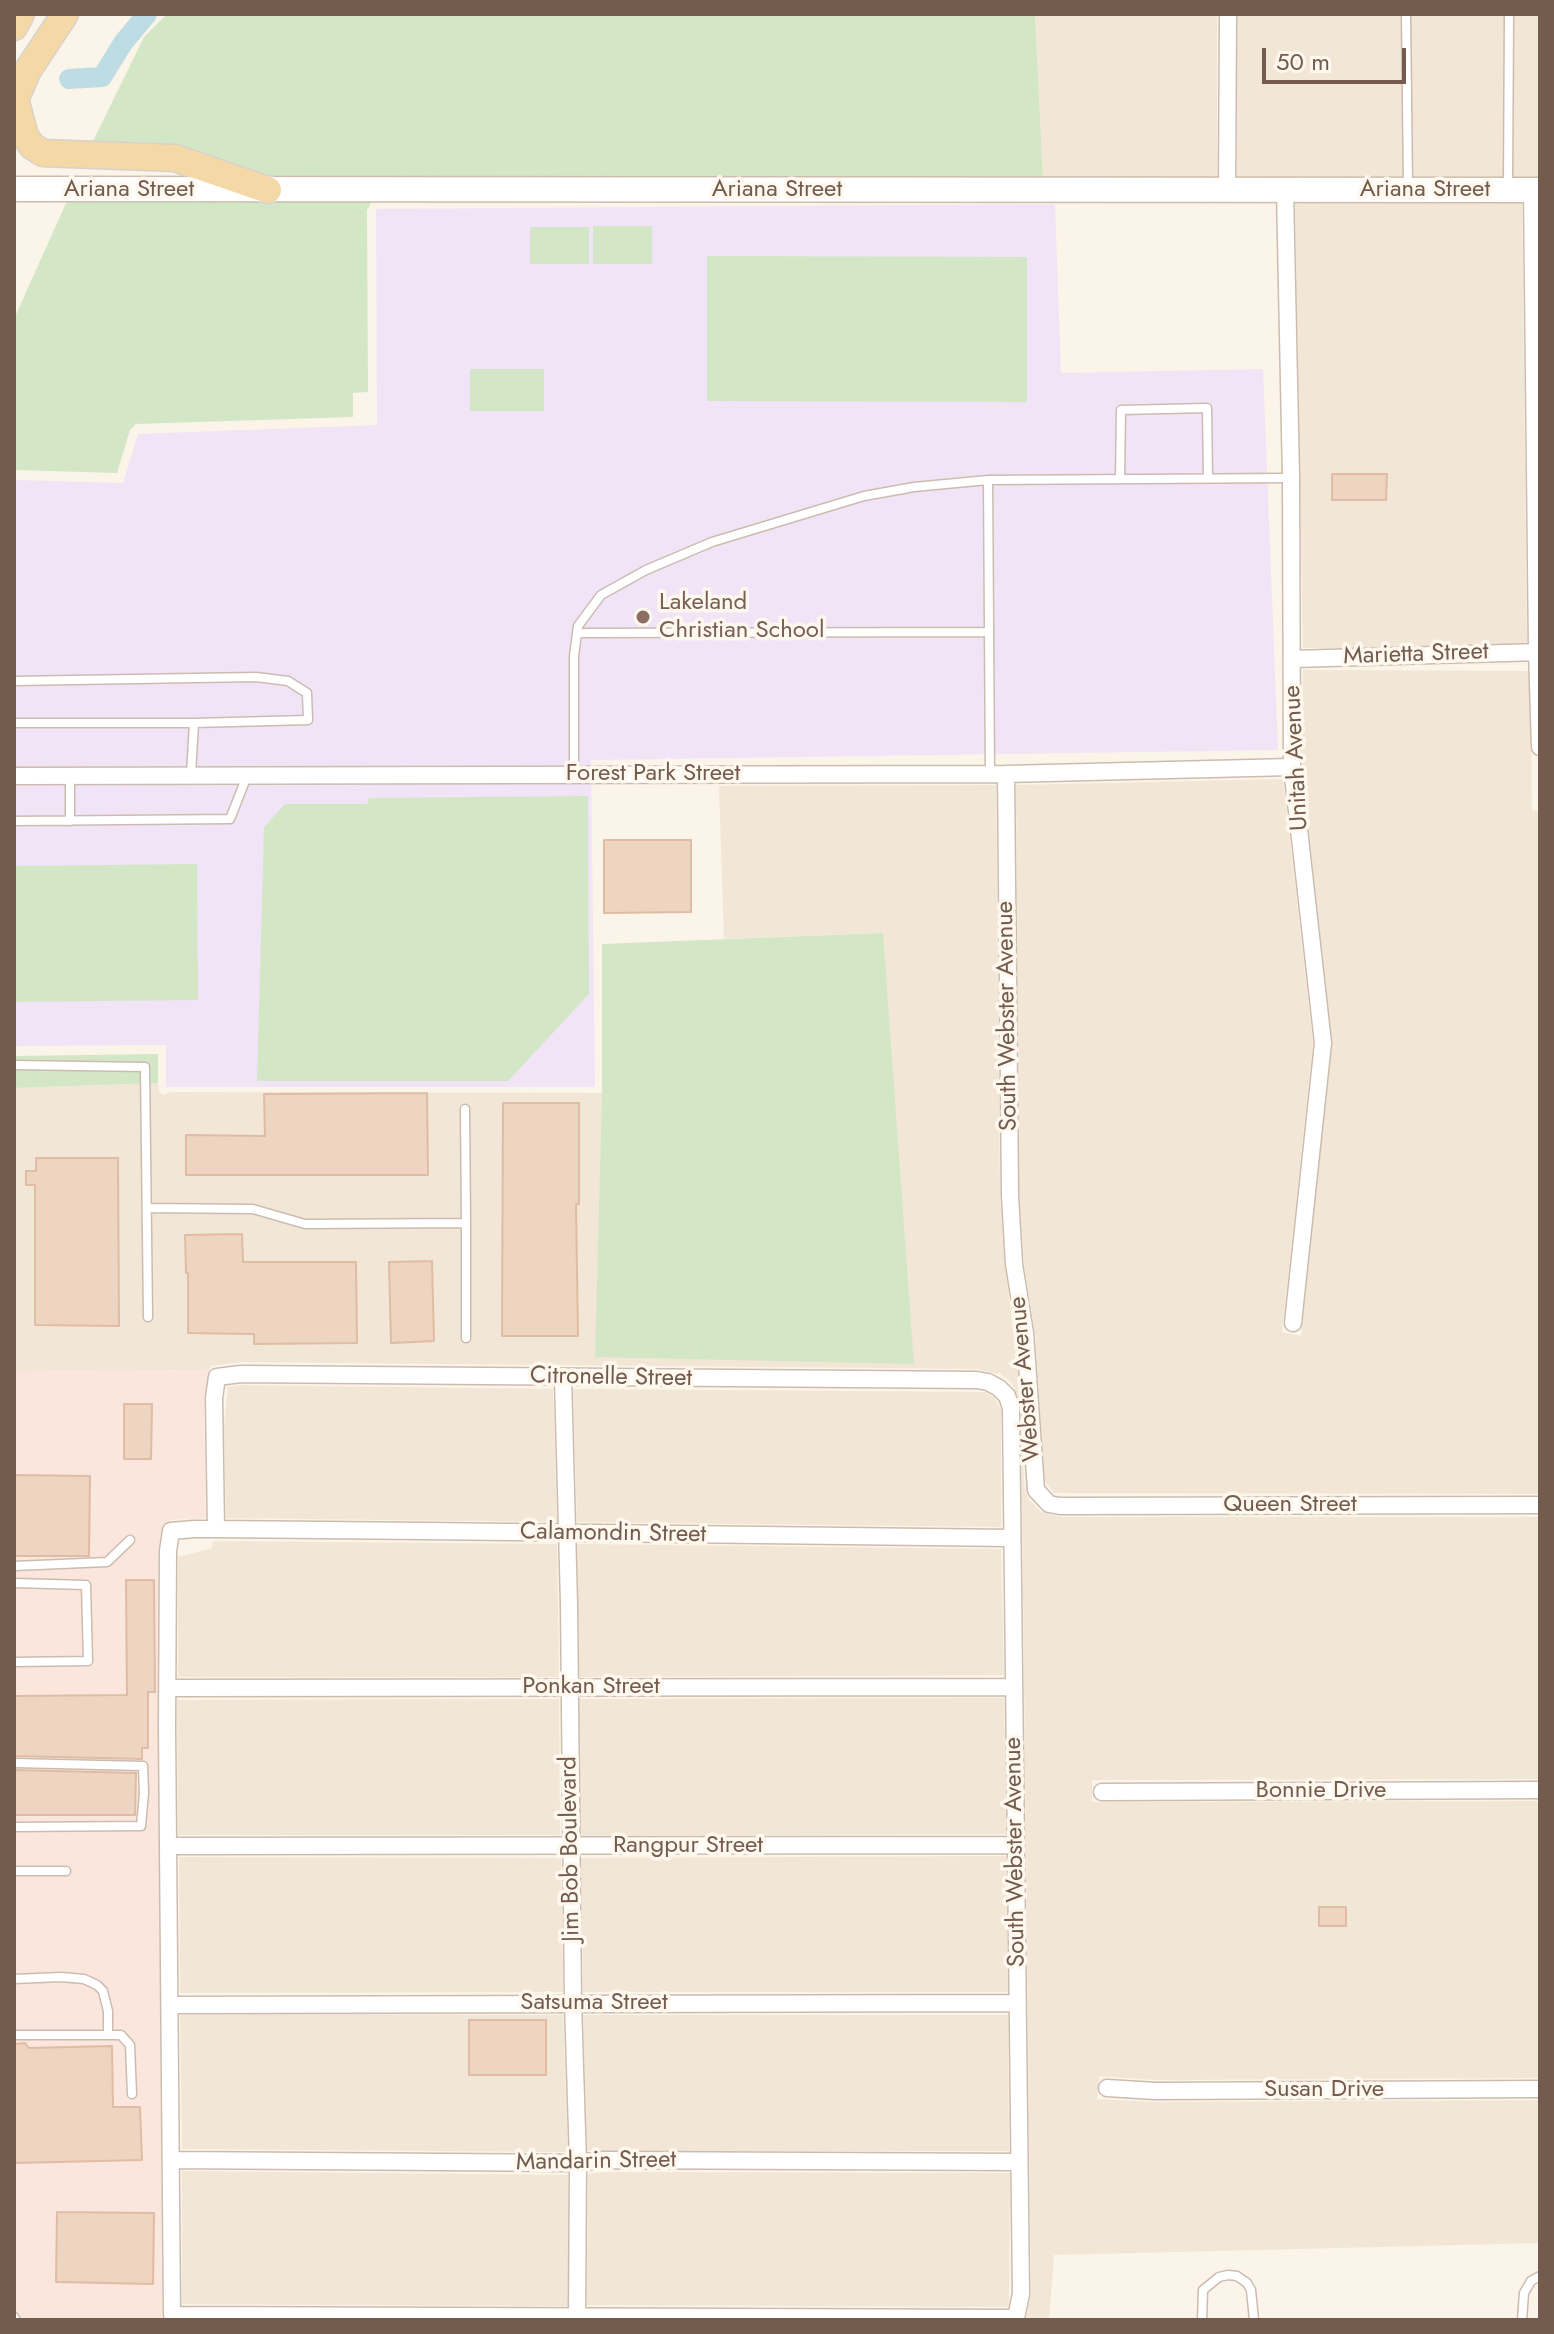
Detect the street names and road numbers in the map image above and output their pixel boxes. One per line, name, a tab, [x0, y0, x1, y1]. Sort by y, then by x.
street label: Ariana Street	[64, 176, 194, 204]
street label: Ariana Street	[712, 176, 842, 204]
street label: Ariana Street	[1360, 176, 1490, 204]
street label: Marietta Street	[1343, 638, 1489, 672]
street label: Unitah Avenue	[1279, 684, 1315, 832]
street label: Forest Park Street	[566, 760, 740, 788]
street label: South Webster Avenue	[992, 901, 1024, 1131]
street label: Webster Avenue	[1004, 1295, 1048, 1463]
street label: Citronelle Street	[530, 1362, 692, 1394]
street label: Queen Street	[1223, 1491, 1357, 1519]
street label: Calamondin Street	[520, 1518, 706, 1550]
street label: Ponkan Street	[522, 1673, 660, 1701]
street label: South Webster Avenue	[1000, 1737, 1032, 1967]
street label: Jim Bob Boulevard	[555, 1756, 587, 1942]
street label: Bonnie Drive	[1256, 1777, 1386, 1805]
street label: Rangpur Street	[613, 1832, 763, 1860]
street label: Satsuma Street	[520, 1989, 668, 2017]
street label: Susan Drive	[1264, 2076, 1384, 2104]
street label: Mandarin Street	[516, 2146, 676, 2178]

